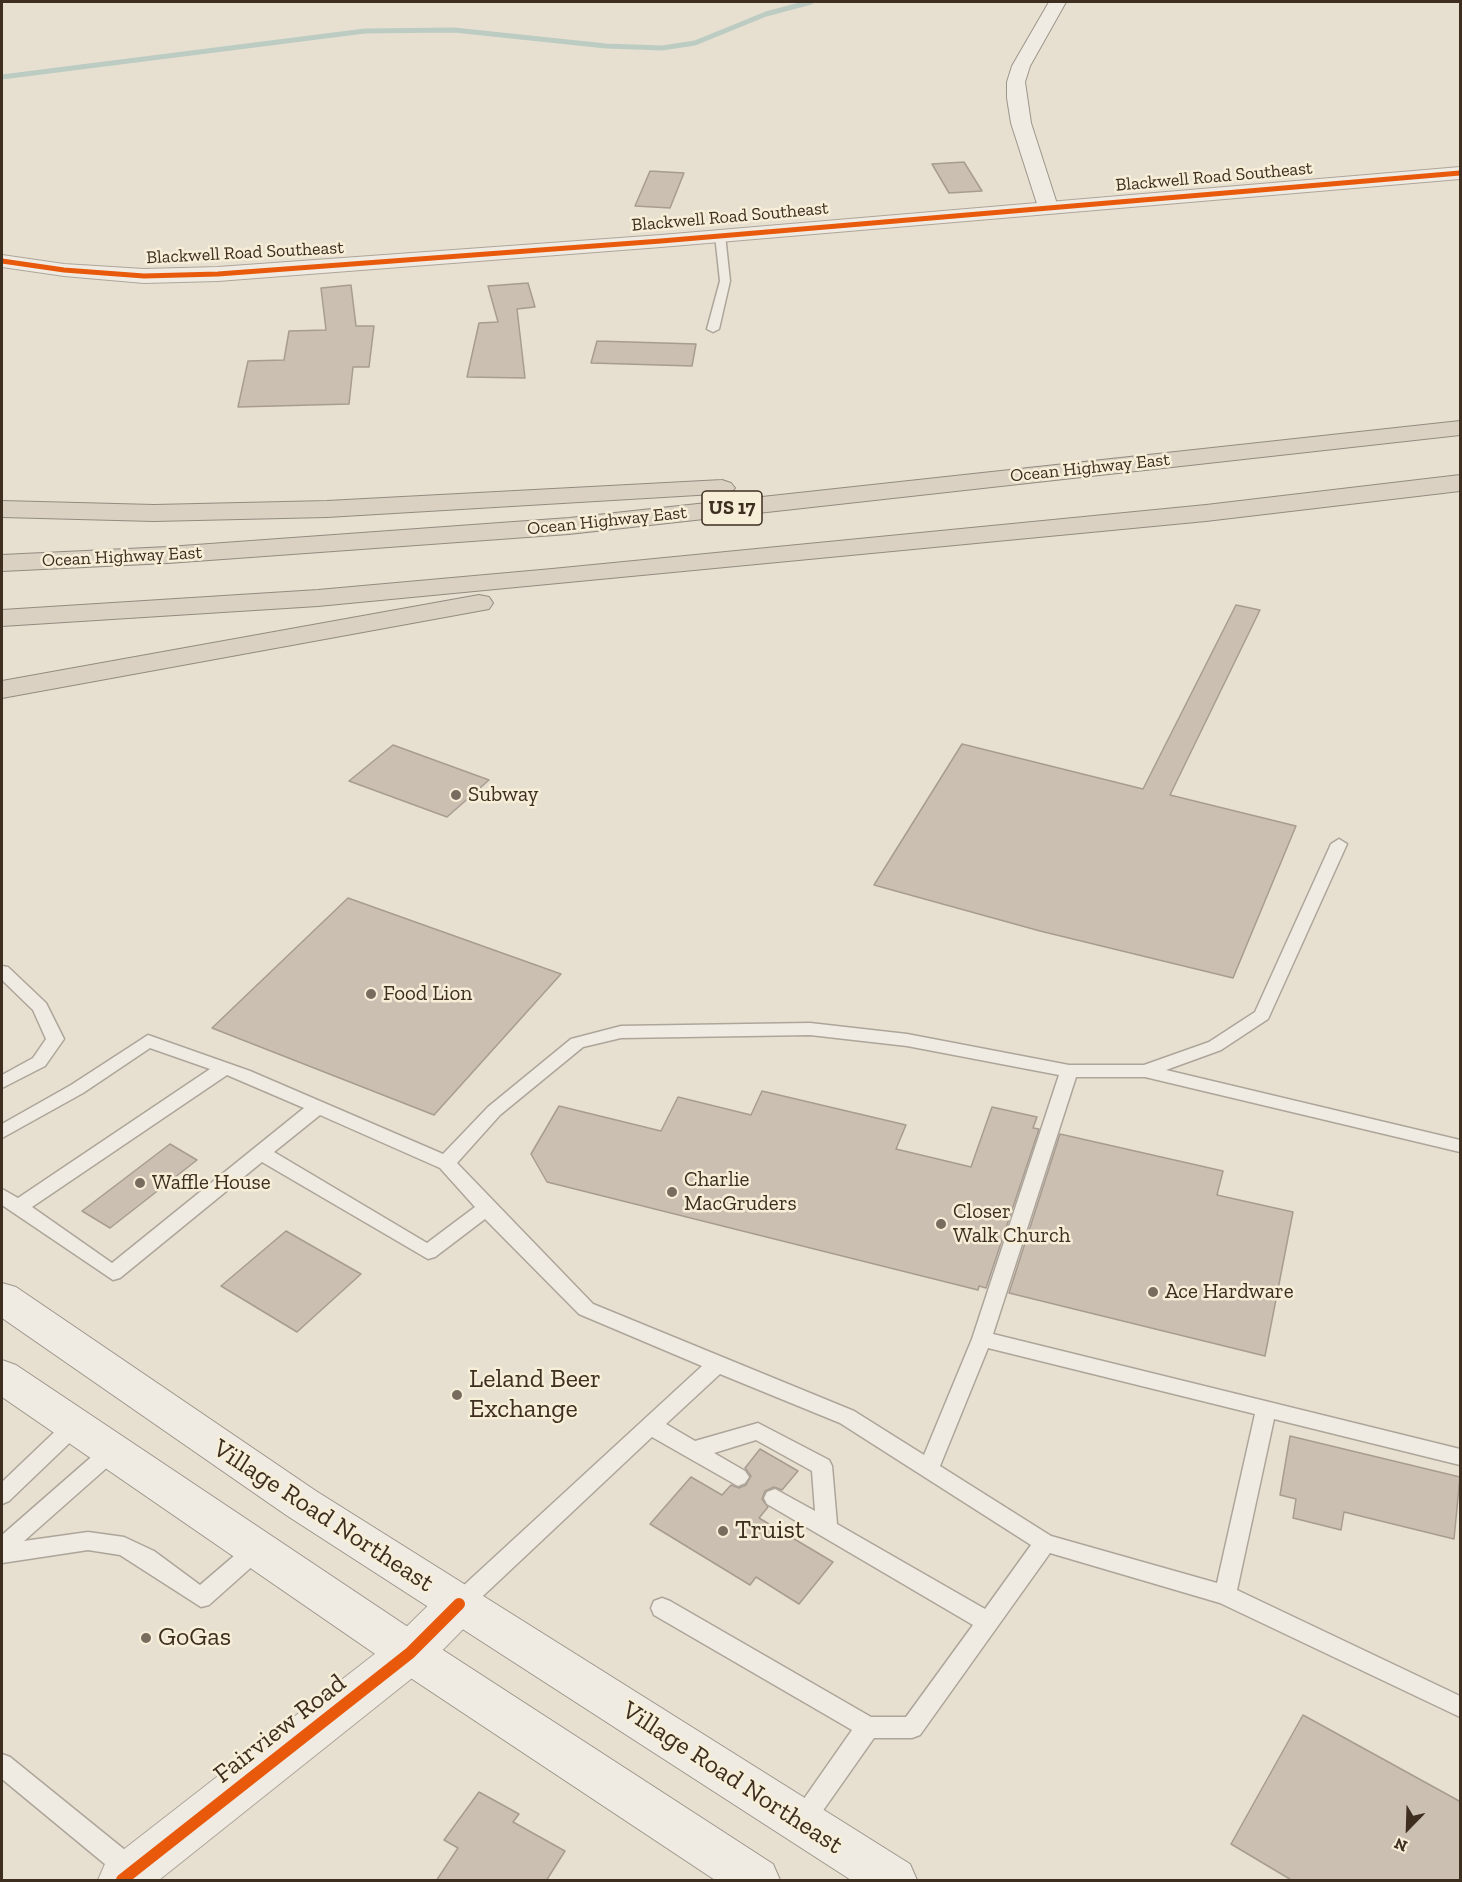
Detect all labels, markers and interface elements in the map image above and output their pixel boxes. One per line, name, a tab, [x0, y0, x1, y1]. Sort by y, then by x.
street label: Blackwell Road Southeast	[1115, 158, 1313, 196]
street label: Blackwell Road Southeast	[631, 198, 829, 236]
street label: Blackwell Road Southeast	[146, 237, 344, 269]
street label: Ocean Highway East	[1009, 449, 1171, 487]
road number: US 17	[702, 491, 762, 525]
street label: Ocean Highway East	[526, 502, 688, 540]
street label: Ocean Highway East	[41, 542, 203, 572]
place label: Subway	[468, 782, 539, 808]
marker: Subway	[449, 788, 463, 802]
place label: Food Lion	[383, 981, 472, 1007]
marker: Food Lion	[364, 987, 378, 1001]
place label: Charlie MacGruders	[684, 1167, 797, 1217]
place label: Waffle House	[152, 1170, 271, 1196]
marker: Waffle House	[133, 1176, 147, 1190]
marker: Charlie MacGruders	[665, 1185, 679, 1199]
place label: Closer Walk Church	[953, 1199, 1070, 1249]
marker: Closer Walk Church	[934, 1217, 948, 1231]
place label: Ace Hardware	[1165, 1279, 1294, 1305]
marker: Ace Hardware	[1146, 1285, 1160, 1299]
place label: Leland Beer Exchange	[469, 1364, 601, 1426]
marker: Leland Beer Exchange	[450, 1388, 464, 1402]
street label: Village Road Northeast	[207, 1433, 439, 1599]
place label: Truist	[735, 1515, 805, 1547]
marker: Truist	[716, 1524, 730, 1538]
place label: GoGas	[158, 1622, 231, 1654]
marker: GoGas	[139, 1631, 153, 1645]
street label: Fairview Road	[208, 1668, 352, 1790]
street label: Village Road Northeast	[616, 1695, 848, 1861]
north arrow	[1378, 1798, 1438, 1858]
text: N	[1391, 1834, 1410, 1856]

